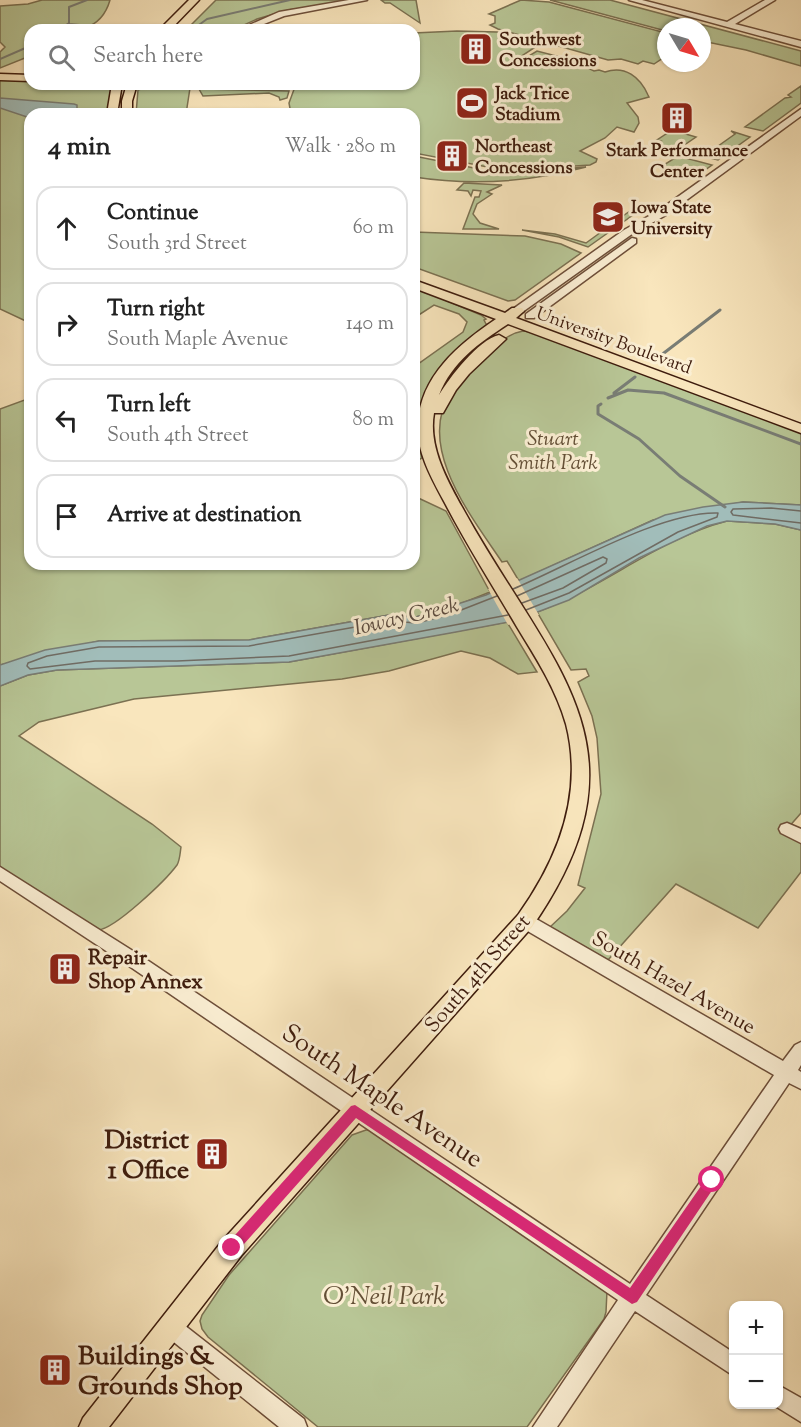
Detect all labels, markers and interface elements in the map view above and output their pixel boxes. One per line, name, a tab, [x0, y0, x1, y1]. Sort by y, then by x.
north arrow	[657, 18, 711, 72]
search box	[24, 24, 420, 90]
place label: Southwest Concessions	[499, 28, 597, 75]
building icon: Southwest Concessions	[458, 31, 494, 67]
icon: search	[45, 41, 78, 74]
text: Search here	[93, 41, 203, 73]
place label: Jack Trice Stadium	[493, 82, 570, 129]
sports icon: Jack Trice Stadium	[454, 85, 490, 121]
building icon: Stark Performance Center	[659, 100, 695, 136]
text: 4 min	[48, 129, 111, 166]
text: Walk · 280 m	[285, 133, 396, 162]
place label: Northeast Concessions	[475, 135, 573, 182]
building icon: Northeast Concessions	[434, 138, 470, 174]
place label: Stark Performance Center	[606, 139, 749, 186]
place label: Iowa State University	[631, 196, 713, 243]
text: Continue	[107, 198, 198, 230]
school or university icon: Iowa State University	[590, 199, 626, 235]
icon: ahead	[50, 212, 83, 245]
text: 60 m	[353, 214, 394, 243]
text: South 3rd Street	[107, 230, 247, 259]
text: Turn right	[107, 294, 204, 326]
street label: University Boulevard	[532, 302, 695, 382]
icon: right	[50, 308, 83, 341]
text: 140 m	[346, 310, 394, 339]
text: South Maple Avenue	[107, 326, 288, 355]
text: Turn left	[107, 390, 190, 422]
icon: left	[50, 404, 83, 437]
text: 80 m	[353, 406, 394, 435]
text: South 4th Street	[107, 422, 249, 451]
park label: Stuart Smith Park	[508, 425, 598, 479]
icon: arrive	[50, 500, 83, 533]
text: Arrive at destination	[107, 500, 302, 532]
water label: Ioway Creek	[351, 590, 462, 646]
street label: South 4th Street	[418, 908, 539, 1040]
street label: South Hazel Avenue	[586, 925, 760, 1043]
place label: Repair Shop Annex	[88, 944, 203, 998]
building icon: Repair Shop Annex	[47, 951, 83, 987]
street label: South Maple Avenue	[274, 1016, 490, 1178]
place label: District 1 Office	[104, 1123, 189, 1190]
building icon: District 1 Office	[194, 1136, 230, 1172]
route start	[698, 1166, 724, 1192]
route end	[218, 1234, 244, 1260]
park label: O'Neil Park	[323, 1279, 445, 1316]
map controls	[729, 1301, 783, 1409]
button: +	[729, 1301, 783, 1355]
place label: Buildings & Grounds Shop	[78, 1339, 243, 1406]
building icon: Buildings & Grounds Shop	[37, 1352, 73, 1388]
button: −	[729, 1355, 783, 1409]

